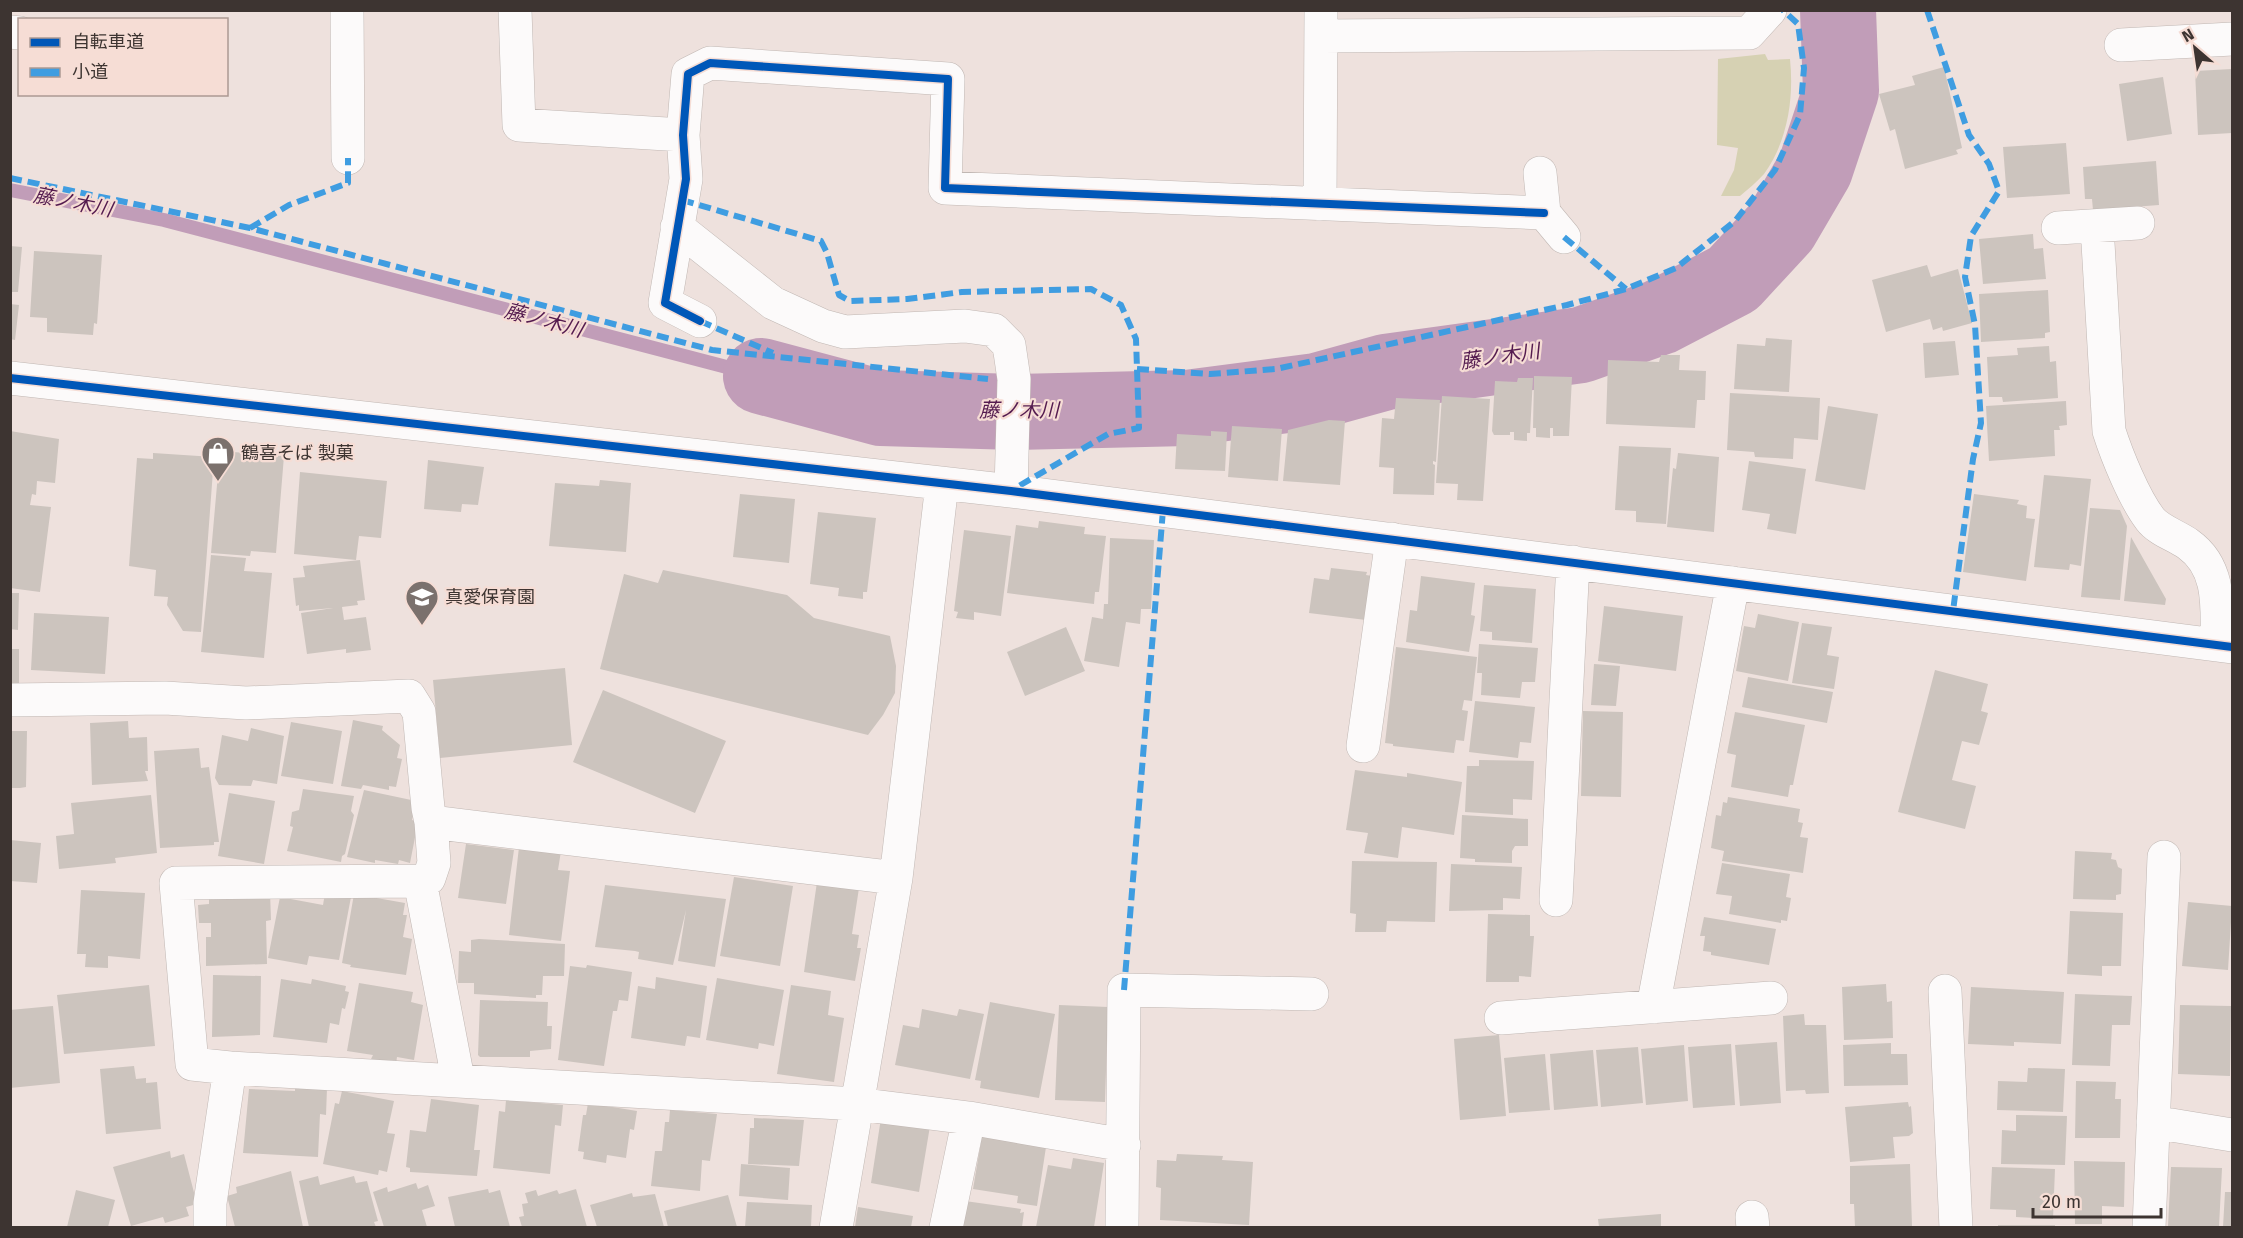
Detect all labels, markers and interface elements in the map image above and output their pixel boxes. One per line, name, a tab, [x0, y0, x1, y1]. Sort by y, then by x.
legend	[18, 18, 228, 96]
north arrow	[2165, 18, 2225, 78]
text: N	[2179, 24, 2197, 46]
text: 自転車道	[72, 31, 144, 53]
text: 小道	[72, 61, 108, 83]
water label: 藤ノ木川	[31, 183, 117, 222]
water label: 藤ノ木川	[502, 298, 588, 342]
water label: 藤ノ木川	[1459, 338, 1543, 373]
water label: 藤ノ木川	[979, 398, 1061, 422]
shop icon: 鶴喜そば 製菓	[200, 435, 236, 482]
place label: 鶴喜そば 製菓	[241, 442, 354, 464]
school or university icon: 真愛保育園	[404, 579, 440, 626]
place label: 真愛保育園	[445, 586, 535, 608]
scale bar	[2033, 1181, 2160, 1219]
text: 20 m	[2042, 1191, 2081, 1213]

